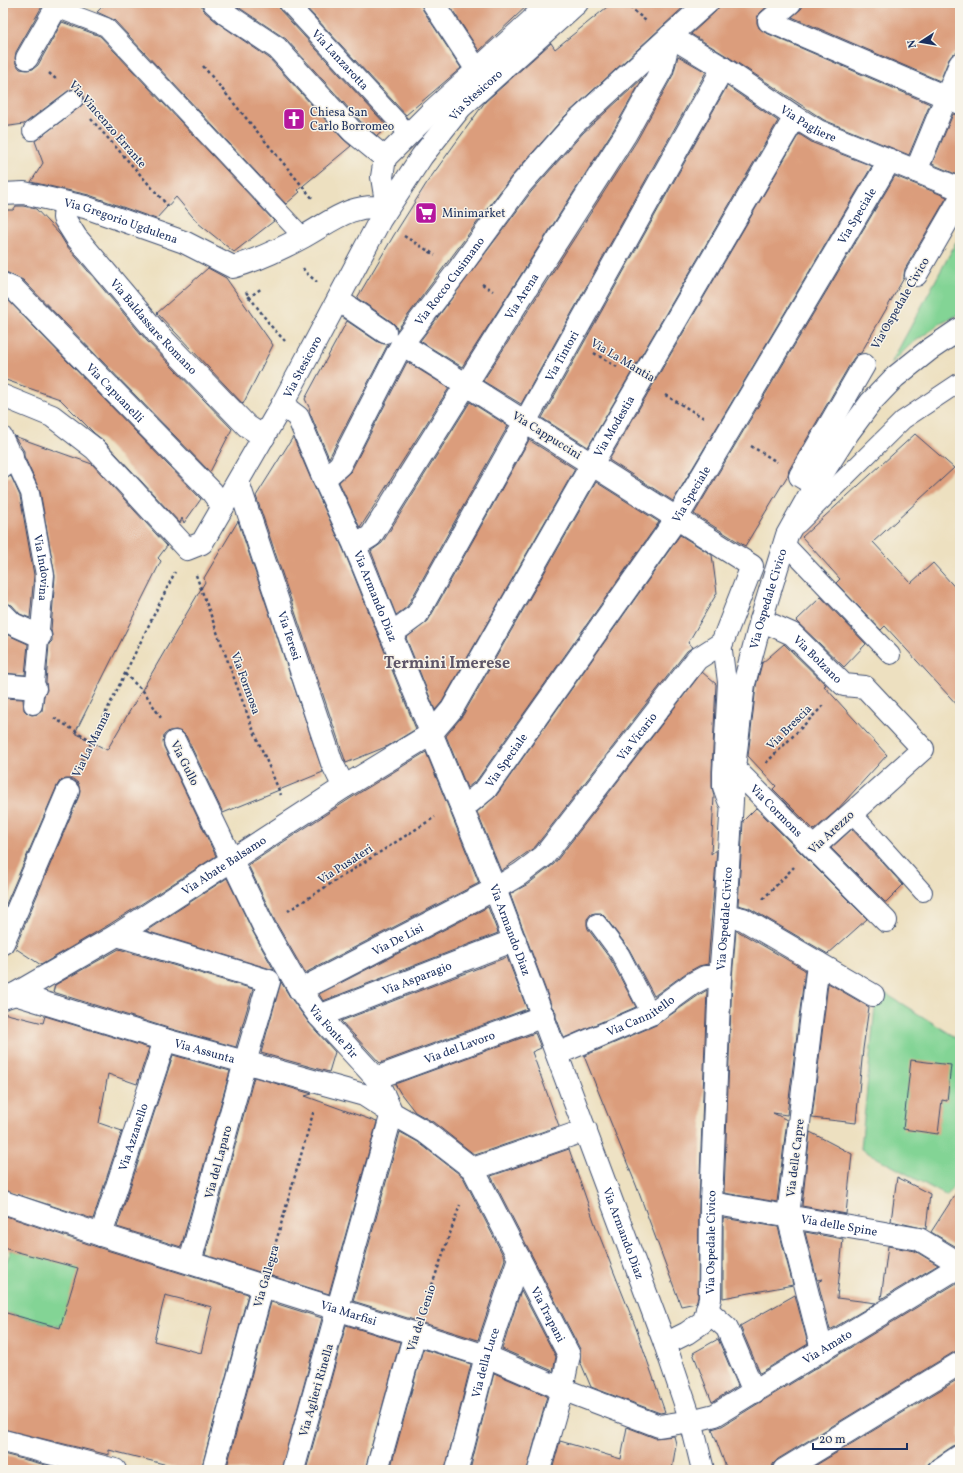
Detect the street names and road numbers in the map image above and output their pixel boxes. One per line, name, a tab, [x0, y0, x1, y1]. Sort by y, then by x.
street label: Via Lanzarotta	[307, 26, 372, 94]
street label: Via Stesicoro	[446, 67, 506, 125]
street label: Via Vincenzo Errante	[65, 78, 150, 172]
street label: Via Pagliere	[777, 102, 839, 147]
street label: Via Speciale	[835, 185, 881, 248]
street label: Via Gregorio Ugdulena	[62, 195, 180, 248]
street label: Via Rocco Cusimano	[412, 234, 489, 329]
street label: Via Ospedale Civico	[868, 255, 934, 352]
street label: Via Arena	[502, 271, 543, 323]
street label: Via Baldassare Romano	[106, 276, 200, 378]
street label: Via Tintori	[542, 328, 584, 385]
street label: Via Stesicoro	[280, 333, 326, 401]
street label: Via La Mantia	[587, 335, 658, 386]
street label: Via Capuanelli	[82, 360, 147, 427]
street label: Via Modestia	[591, 393, 639, 460]
street label: Via Cappuccini	[509, 408, 585, 464]
street label: Via Speciale	[669, 463, 715, 526]
street label: Via Indovina	[29, 533, 52, 602]
street label: Via Ospedale Civico	[747, 547, 791, 651]
street label: Via Armando Diaz	[349, 548, 400, 644]
street label: Via Teresi	[273, 609, 304, 663]
street label: Via Bolzano	[789, 632, 845, 688]
street label: Via Formosa	[226, 650, 264, 717]
street label: Via Brescia	[764, 702, 816, 754]
street label: Via La Manna	[69, 708, 115, 780]
street label: Via Vicario	[614, 710, 661, 765]
street label: Via Speciale	[482, 730, 532, 791]
street label: Via Gullo	[166, 738, 202, 789]
street label: Via Cormons	[746, 781, 805, 841]
street label: Via Arezzo	[805, 807, 858, 858]
street label: Via Abate Balsamo	[179, 833, 270, 900]
street label: Via Pusateri	[315, 841, 377, 889]
street label: Via Ospedale Civico	[714, 866, 737, 971]
street label: Via Armando Diaz	[485, 882, 534, 978]
street label: Via De Lisi	[370, 920, 427, 960]
street label: Via Asparagio	[380, 958, 454, 1000]
street label: Via Cannitello	[604, 992, 678, 1041]
street label: Via Fonte Pir	[304, 1002, 361, 1062]
street label: Via del Lavoro	[422, 1028, 498, 1069]
street label: Via Assunta	[172, 1036, 237, 1068]
street label: Via Azzarello	[115, 1101, 153, 1173]
street label: Via delle Capre	[783, 1118, 809, 1198]
street label: Via del Laparo	[202, 1124, 236, 1201]
street label: Via Armando Diaz	[598, 1185, 647, 1282]
street label: Via Ospedale Civico	[703, 1190, 720, 1294]
street label: Via delle Spine	[799, 1212, 879, 1241]
street label: Via Gallegra	[250, 1243, 284, 1309]
street label: Via del Genio	[404, 1283, 440, 1354]
street label: Via Trapani	[526, 1284, 568, 1346]
street label: Via Marfisi	[318, 1297, 379, 1330]
street label: Via della Luce	[469, 1326, 504, 1400]
street label: Via Amato	[800, 1327, 855, 1369]
street label: Via Aglieri Rinella	[296, 1342, 338, 1439]

